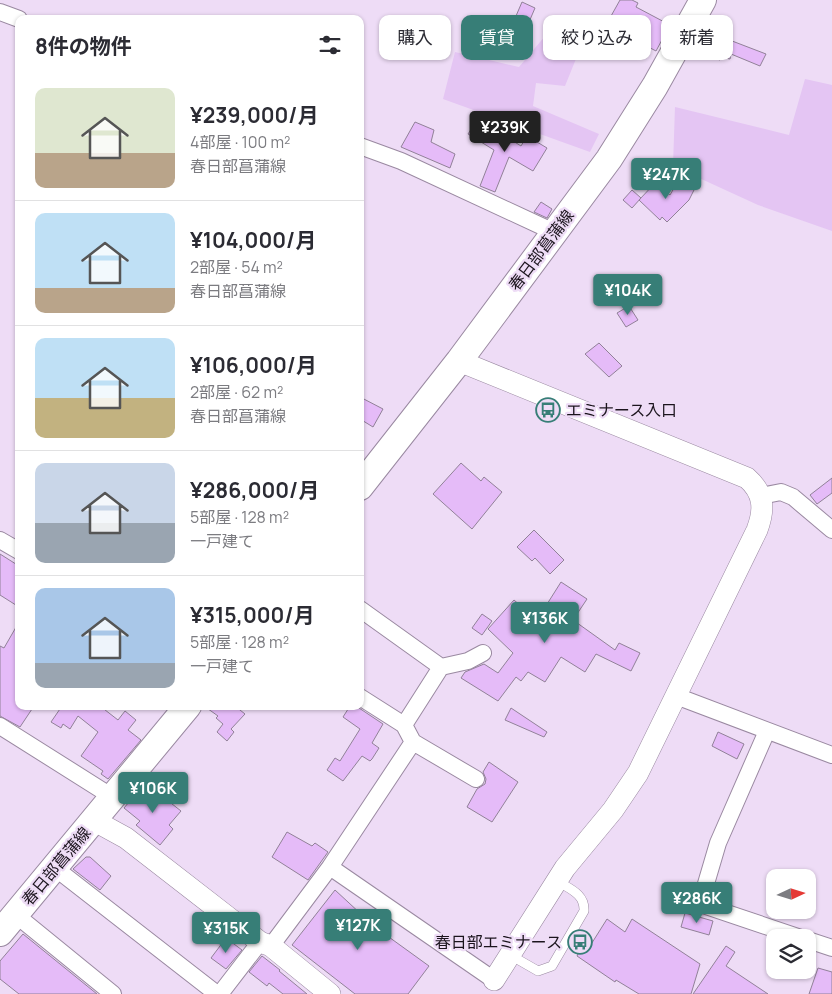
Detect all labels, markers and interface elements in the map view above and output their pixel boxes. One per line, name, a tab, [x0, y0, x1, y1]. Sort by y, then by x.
chip: 購入	[379, 15, 451, 60]
chip: 賃貸	[461, 15, 533, 60]
chip: 絞り込み	[543, 15, 651, 60]
chip: 新着	[661, 15, 733, 60]
icon: filters	[316, 31, 344, 59]
text: 8件の物件	[35, 32, 132, 60]
text: ¥239,000/月	[190, 101, 318, 129]
icon: home	[75, 108, 135, 168]
pin: ¥239K	[470, 110, 540, 153]
text: ¥239K	[481, 116, 529, 138]
text: 4部屋 · 100 m²	[190, 131, 290, 153]
text: 春日部菖蒲線	[190, 155, 286, 177]
pin: ¥247K	[631, 158, 701, 200]
text: ¥247K	[642, 163, 690, 185]
street label: 春日部菖蒲線	[503, 205, 579, 295]
text: ¥104,000/月	[190, 226, 316, 254]
icon: home	[75, 233, 135, 293]
text: 2部屋 · 54 m²	[190, 256, 283, 278]
pin: ¥104K	[593, 274, 663, 316]
text: ¥104K	[604, 279, 652, 301]
text: 春日部菖蒲線	[190, 280, 286, 302]
text: ¥106,000/月	[190, 351, 317, 379]
icon: home	[75, 358, 135, 418]
text: 2部屋 · 62 m²	[190, 381, 283, 403]
bus stop icon: エミナース入口	[535, 397, 561, 423]
place label: エミナース入口	[566, 399, 677, 421]
text: 春日部菖蒲線	[190, 405, 286, 427]
text: ¥286,000/月	[190, 476, 319, 504]
icon: home	[75, 483, 135, 543]
text: 5部屋 · 128 m²	[190, 506, 289, 528]
text: 一戸建て	[190, 530, 254, 552]
text: ¥315,000/月	[190, 601, 314, 629]
pin: ¥136K	[510, 602, 580, 644]
text: ¥136K	[522, 607, 568, 629]
icon: home	[75, 608, 135, 668]
text: 5部屋 · 128 m²	[190, 631, 289, 653]
text: 一戸建て	[190, 655, 254, 677]
pin: ¥106K	[118, 772, 188, 814]
text: ¥106K	[129, 777, 177, 799]
street label: 春日部菖蒲線	[17, 822, 95, 910]
north arrow	[766, 869, 816, 919]
map controls	[766, 869, 816, 979]
pin: ¥286K	[662, 882, 732, 924]
text: ¥286K	[672, 887, 722, 909]
pin: ¥127K	[323, 908, 393, 951]
pin: ¥315K	[191, 912, 261, 954]
text: ¥127K	[335, 914, 381, 936]
text: ¥315K	[203, 917, 249, 939]
bus stop icon: 春日部エミナース	[567, 929, 593, 955]
button: layers	[766, 929, 816, 979]
place label: 春日部エミナース	[435, 931, 562, 953]

